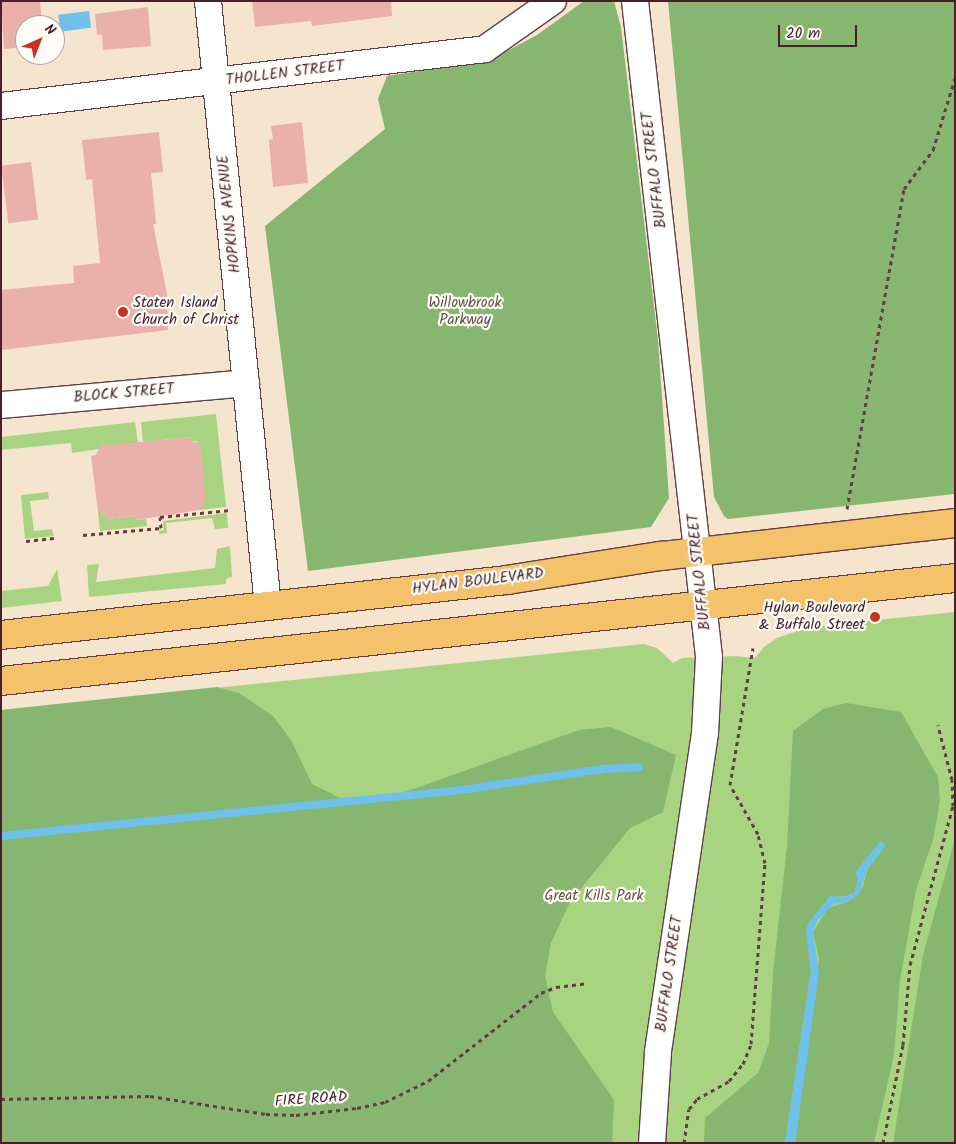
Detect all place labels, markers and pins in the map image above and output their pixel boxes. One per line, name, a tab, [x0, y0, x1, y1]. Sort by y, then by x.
place label: Staten Island Church of Christ	[133, 294, 239, 329]
marker: Staten Island Church of Christ	[117, 306, 129, 318]
place label: Hylan Boulevard & Buffalo Street	[759, 599, 865, 634]
marker: Hylan Boulevard & Buffalo Street	[869, 611, 881, 623]

